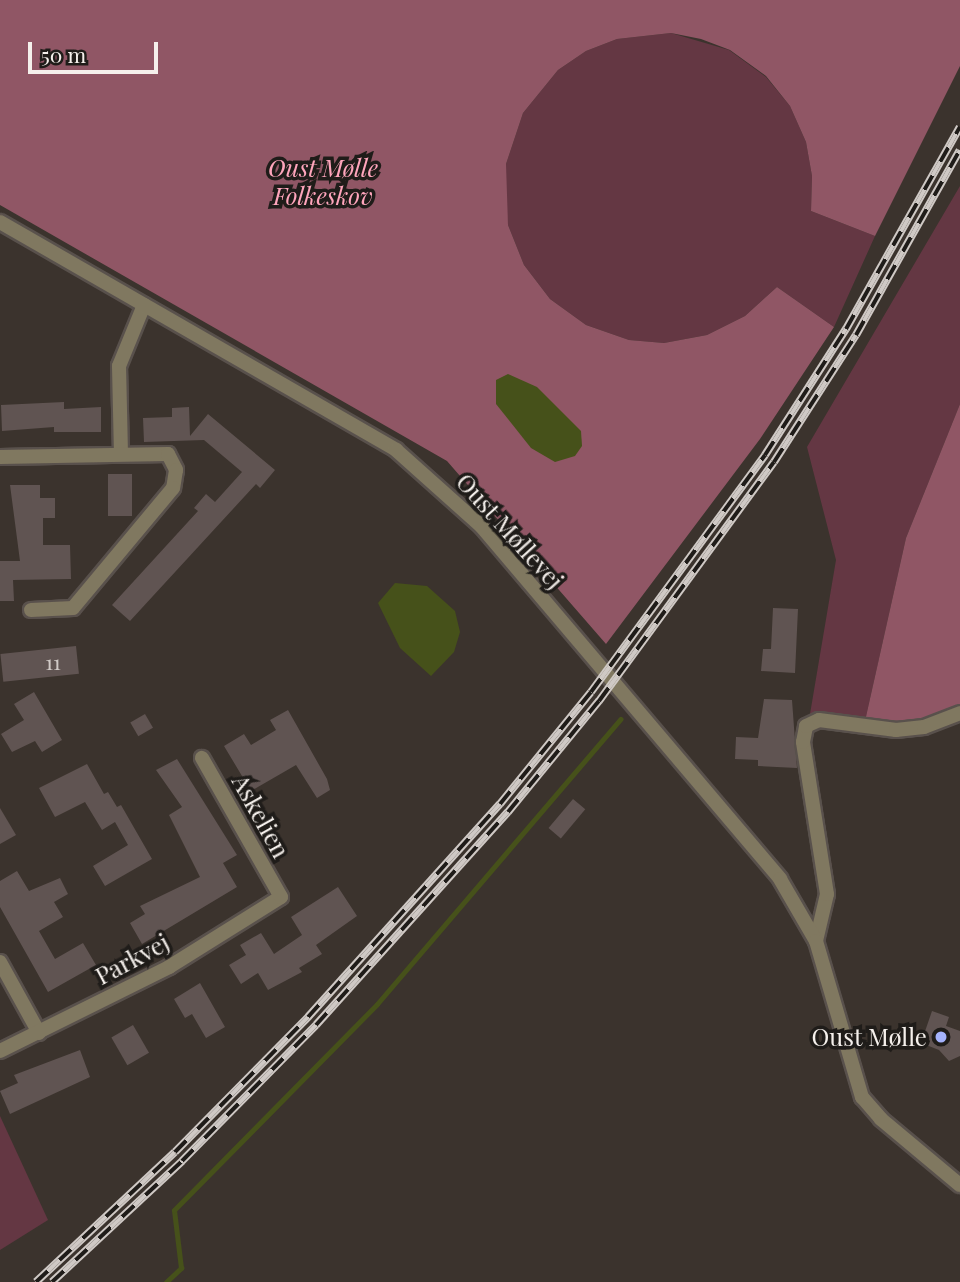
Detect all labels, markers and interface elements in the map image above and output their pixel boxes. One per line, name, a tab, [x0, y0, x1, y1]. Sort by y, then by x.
scale bar	[32, 28, 161, 72]
text: 50 m	[41, 40, 86, 68]
park label: Oust Mølle Folkeskov	[268, 154, 378, 210]
street label: Oust Møllevej	[450, 467, 570, 595]
house number: 11	[45, 648, 61, 674]
street label: Askelien	[226, 769, 296, 863]
street label: Parkvej	[90, 928, 174, 990]
place label: Oust Mølle	[811, 1023, 927, 1051]
marker: Oust Mølle	[933, 1029, 949, 1045]

